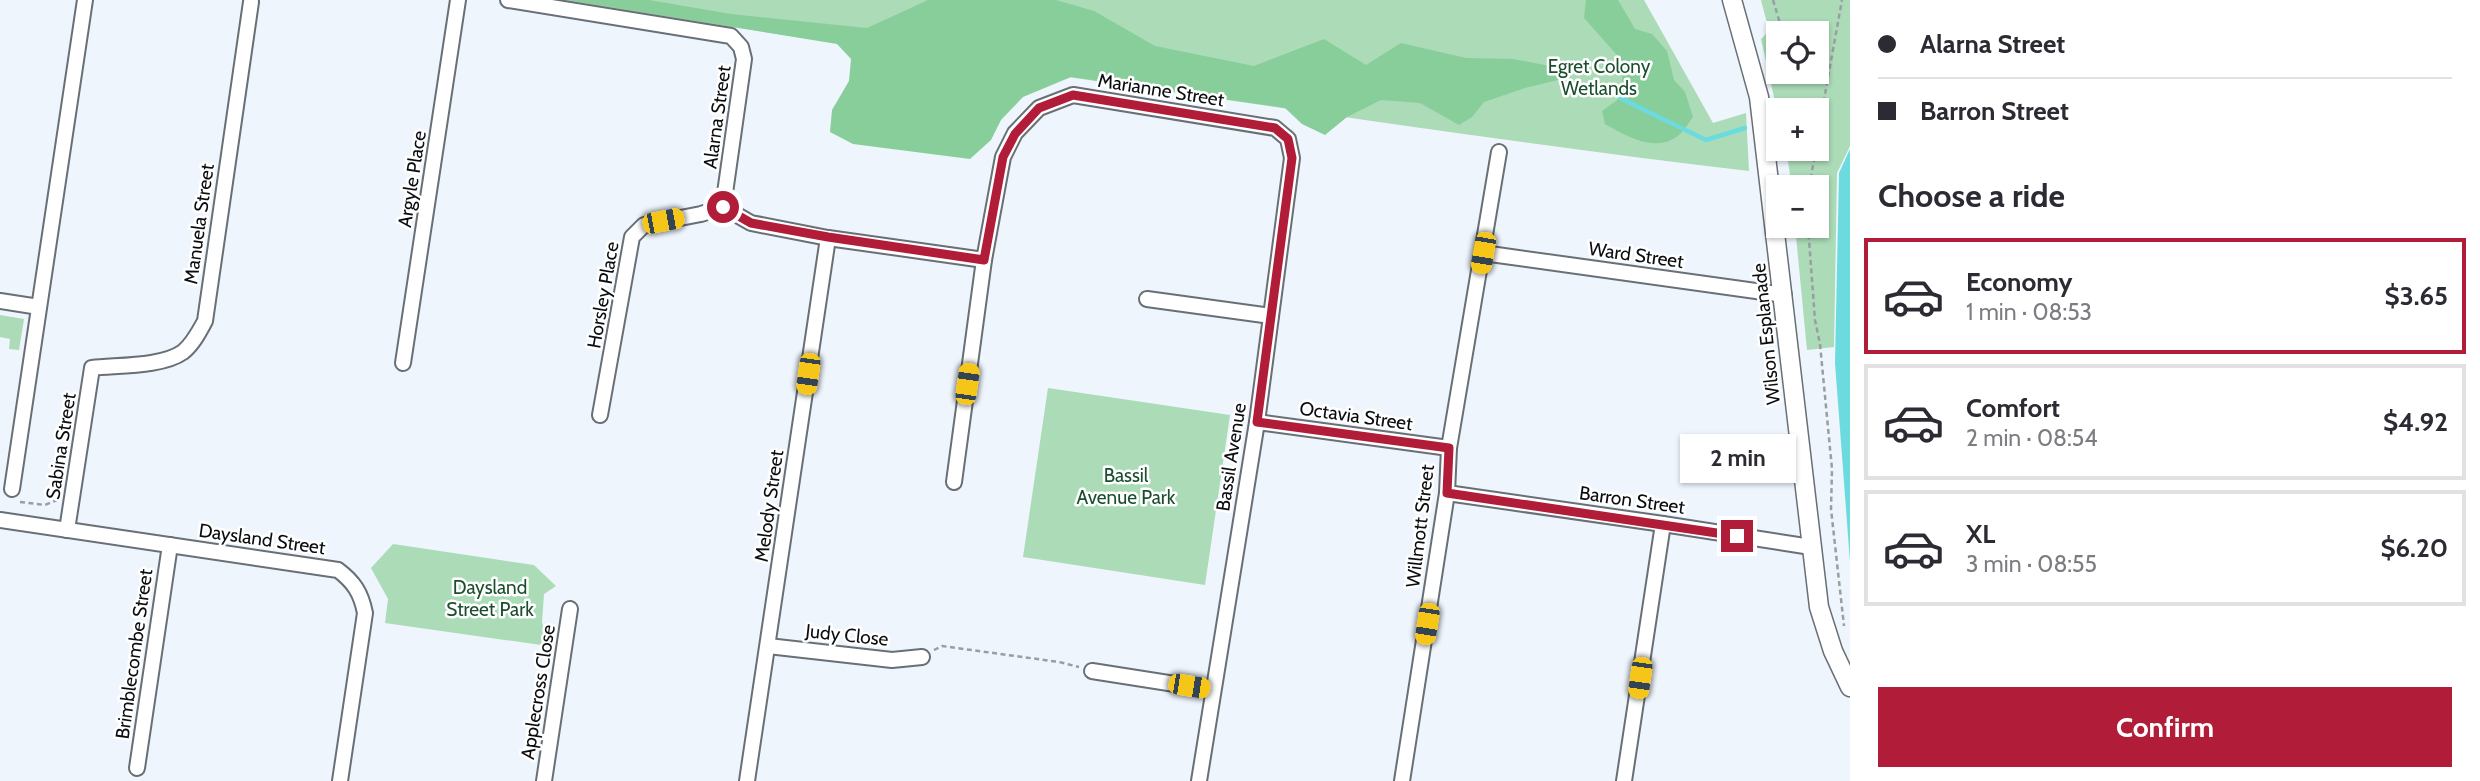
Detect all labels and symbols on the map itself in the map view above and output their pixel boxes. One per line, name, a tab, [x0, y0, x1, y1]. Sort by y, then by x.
park label: Egret Colony Wetlands	[1548, 55, 1651, 100]
street label: Alarna Street	[698, 63, 736, 170]
street label: Marianne Street	[1096, 69, 1226, 111]
street label: Argyle Place	[393, 129, 431, 229]
street label: Manuela Street	[179, 162, 219, 286]
route start	[707, 191, 739, 223]
car	[641, 207, 686, 235]
car	[1470, 230, 1497, 276]
street label: Ward Street	[1587, 237, 1686, 273]
street label: Horsley Place	[582, 240, 624, 350]
street label: Wilson Esplanade	[1747, 262, 1785, 406]
car	[795, 352, 822, 396]
car	[954, 362, 981, 406]
street label: Sabina Street	[41, 390, 81, 501]
street label: Octavia Street	[1298, 397, 1415, 435]
street label: Bassil Avenue	[1211, 401, 1251, 513]
callout: 2 min	[1679, 434, 1795, 484]
street label: Melody Street	[750, 448, 788, 564]
street label: Willmott Street	[1401, 463, 1439, 589]
park label: Bassil Avenue Park	[1077, 464, 1176, 509]
street label: Barron Street	[1578, 481, 1687, 519]
street label: Daysland Street	[197, 519, 327, 559]
route end	[1721, 520, 1753, 552]
street label: Brimblecombe Street	[111, 567, 157, 741]
park label: Daysland Street Park	[446, 576, 534, 621]
car	[1414, 602, 1441, 646]
street label: Judy Close	[803, 619, 890, 651]
street label: Applecross Close	[516, 623, 560, 761]
car	[1627, 656, 1654, 700]
car	[1167, 672, 1212, 700]

